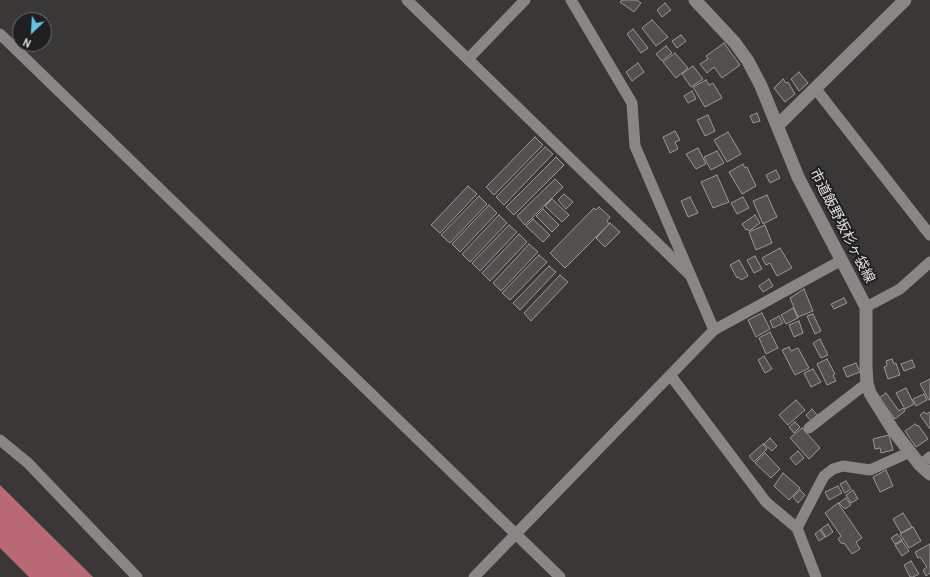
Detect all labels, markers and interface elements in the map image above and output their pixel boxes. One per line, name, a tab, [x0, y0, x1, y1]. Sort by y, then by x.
north arrow	[12, 12, 52, 52]
text: N	[21, 35, 33, 50]
street label: 市道飯野坂杉ヶ袋線	[806, 166, 878, 286]

